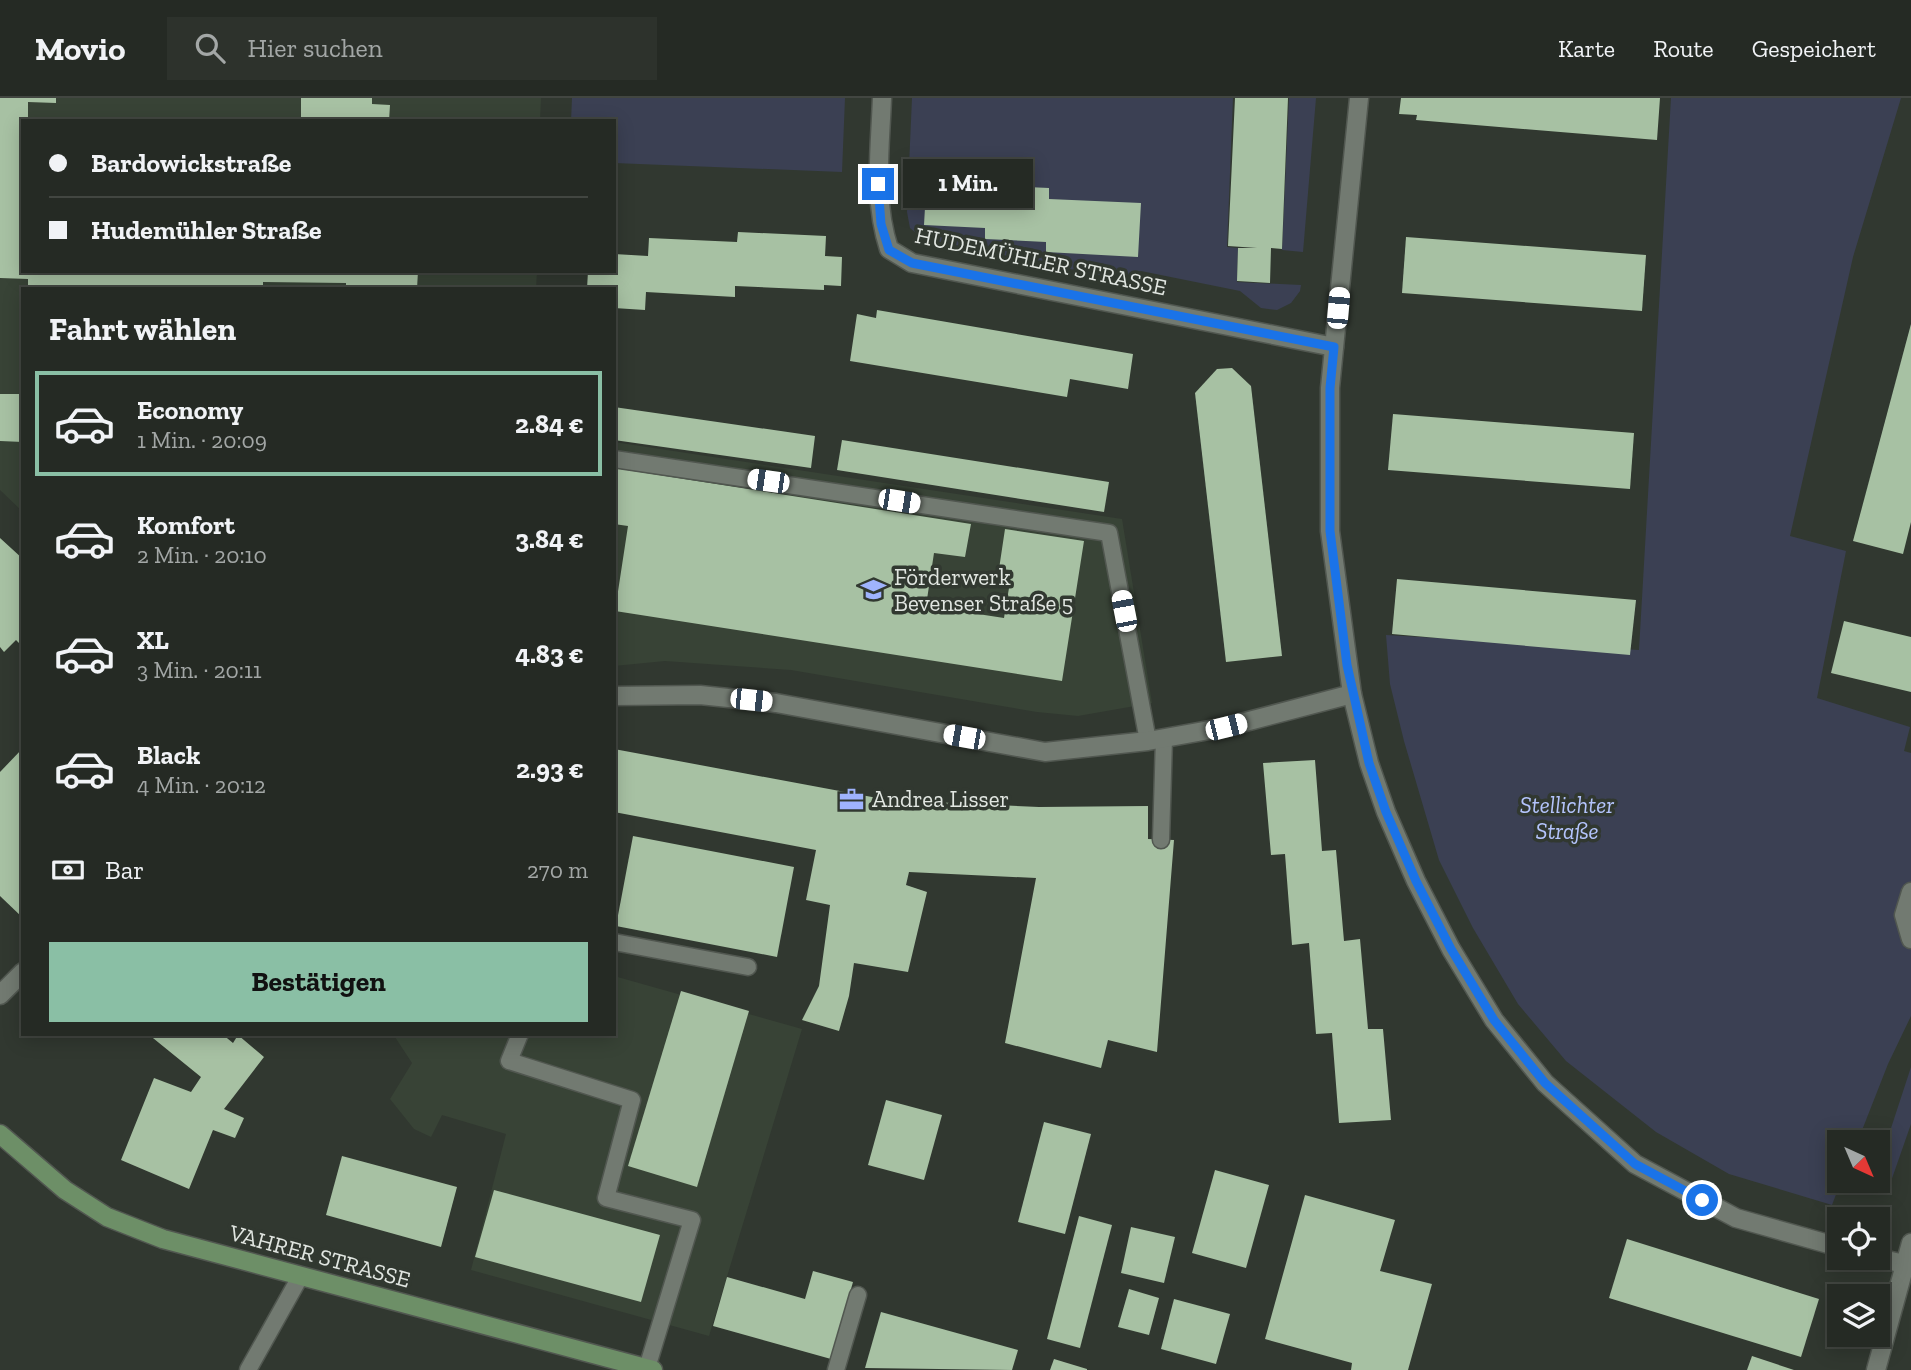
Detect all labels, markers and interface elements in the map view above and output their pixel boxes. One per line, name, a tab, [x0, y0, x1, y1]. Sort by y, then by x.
search box	[167, 17, 657, 80]
text: Movio	[35, 29, 125, 68]
icon: search	[191, 29, 229, 67]
text: Hier suchen	[247, 32, 383, 64]
text: Karte	[1558, 34, 1615, 63]
text: Route	[1653, 34, 1714, 63]
text: Gespeichert	[1752, 34, 1876, 63]
text: Bardowickstraße	[91, 147, 291, 179]
callout: 1 Min.	[903, 160, 1032, 208]
route end	[862, 168, 894, 200]
text: 1 Min.	[938, 169, 998, 197]
text: Hudemühler Straße	[91, 214, 322, 246]
street label: HUDEMÜHLER STRASSE	[913, 221, 1169, 301]
car	[1326, 286, 1351, 330]
text: Fahrt wählen	[49, 310, 236, 348]
icon: car	[53, 392, 116, 455]
text: Economy	[137, 394, 243, 426]
text: 2.84 €	[515, 408, 584, 440]
text: 1 Min. · 20:09	[137, 426, 267, 454]
car	[746, 468, 791, 494]
car	[877, 487, 922, 515]
icon: car	[53, 507, 116, 570]
text: Komfort	[137, 509, 235, 541]
text: 3.84 €	[515, 523, 584, 555]
text: 2 Min. · 20:10	[137, 541, 267, 569]
place label: Förderwerk Bevenser Straße 5	[894, 563, 1073, 617]
school or university icon: Förderwerk Bevenser Straße 5	[860, 576, 888, 604]
car	[1110, 588, 1139, 634]
icon: car	[53, 622, 116, 685]
text: XL	[137, 624, 169, 656]
text: 4.83 €	[515, 638, 584, 670]
text: 3 Min. · 20:11	[137, 656, 262, 684]
car	[730, 687, 773, 713]
car	[1204, 712, 1249, 742]
car	[942, 723, 987, 751]
icon: car	[53, 737, 116, 800]
text: Black	[137, 739, 200, 771]
text: 2.93 €	[516, 753, 584, 785]
text: 4 Min. · 20:12	[137, 771, 266, 799]
office icon: Andrea Lisser	[838, 785, 866, 813]
place label: Andrea Lisser	[872, 785, 1009, 813]
park label: Stellichter Straße	[1520, 791, 1614, 845]
icon: cash	[49, 851, 87, 889]
text: Bar	[105, 854, 144, 886]
text: 270 m	[527, 856, 588, 884]
button: Bestätigen	[49, 942, 588, 1022]
north arrow	[1827, 1130, 1890, 1194]
map controls	[1827, 1130, 1890, 1347]
route start	[1686, 1184, 1718, 1216]
button: locate	[1827, 1207, 1890, 1270]
street label: VAHRER STRASSE	[225, 1218, 414, 1294]
button: layers	[1827, 1284, 1890, 1347]

